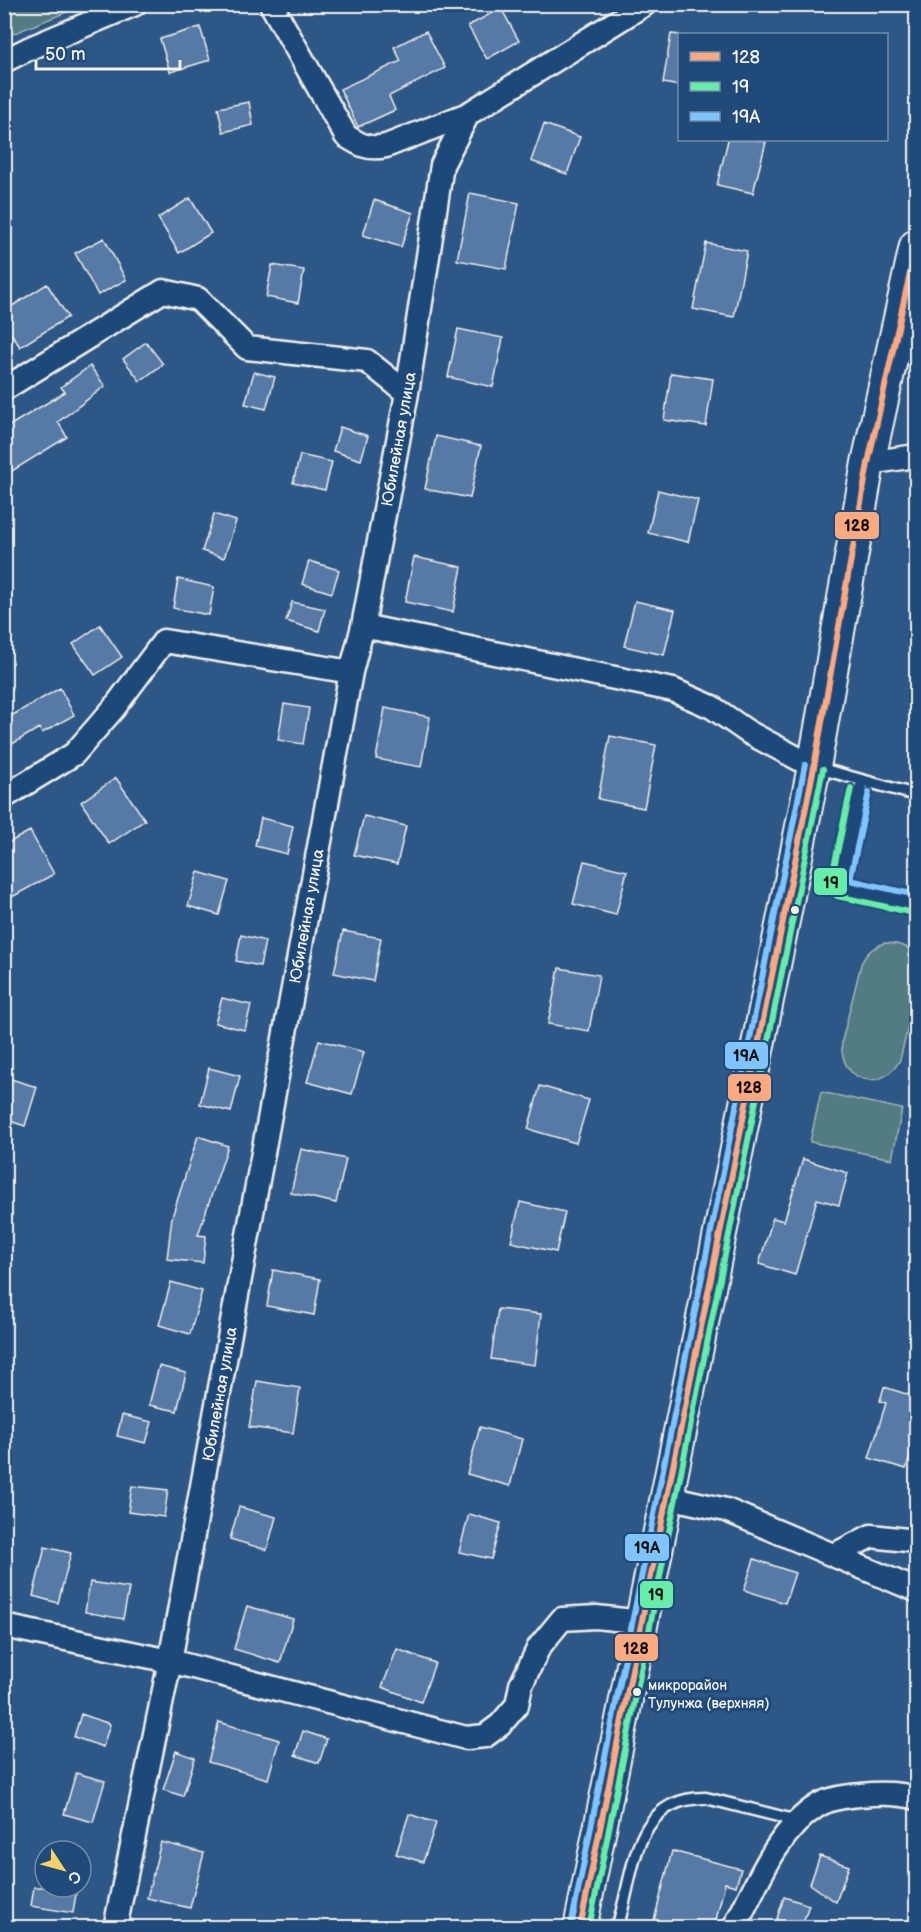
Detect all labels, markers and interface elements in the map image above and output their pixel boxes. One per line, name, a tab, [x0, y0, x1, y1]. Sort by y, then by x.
scale bar	[36, 33, 180, 71]
legend	[678, 33, 888, 141]
text: 50 m	[45, 44, 86, 65]
text: 128	[732, 47, 760, 68]
text: 19	[732, 77, 749, 98]
text: 19А	[732, 107, 760, 128]
street label: Юбилейная улица	[378, 370, 421, 508]
line badge: 128	[834, 511, 880, 540]
text: 128	[844, 517, 870, 536]
street label: Юбилейная улица	[286, 847, 329, 985]
line badge: 19	[813, 867, 848, 896]
text: 19	[823, 874, 839, 893]
unlabelled marker	[789, 904, 801, 916]
line badge: 19А	[724, 1041, 769, 1070]
text: 19А	[733, 1047, 760, 1066]
line badge: 128	[727, 1073, 772, 1102]
text: 128	[736, 1079, 762, 1098]
street label: Юбилейная улица	[199, 1325, 242, 1463]
line badge: 19А	[624, 1533, 670, 1562]
text: 19А	[634, 1539, 661, 1558]
line badge: 19	[639, 1580, 674, 1609]
text: 19	[648, 1586, 664, 1605]
line badge: 128	[614, 1633, 659, 1662]
text: 128	[623, 1640, 649, 1659]
place label: микрорайон Тулунжа (верхняя)	[648, 1677, 769, 1712]
marker: микрорайон Тулунжа (верхняя)	[631, 1686, 643, 1698]
north arrow	[33, 1839, 93, 1899]
text: С	[63, 1867, 85, 1887]

